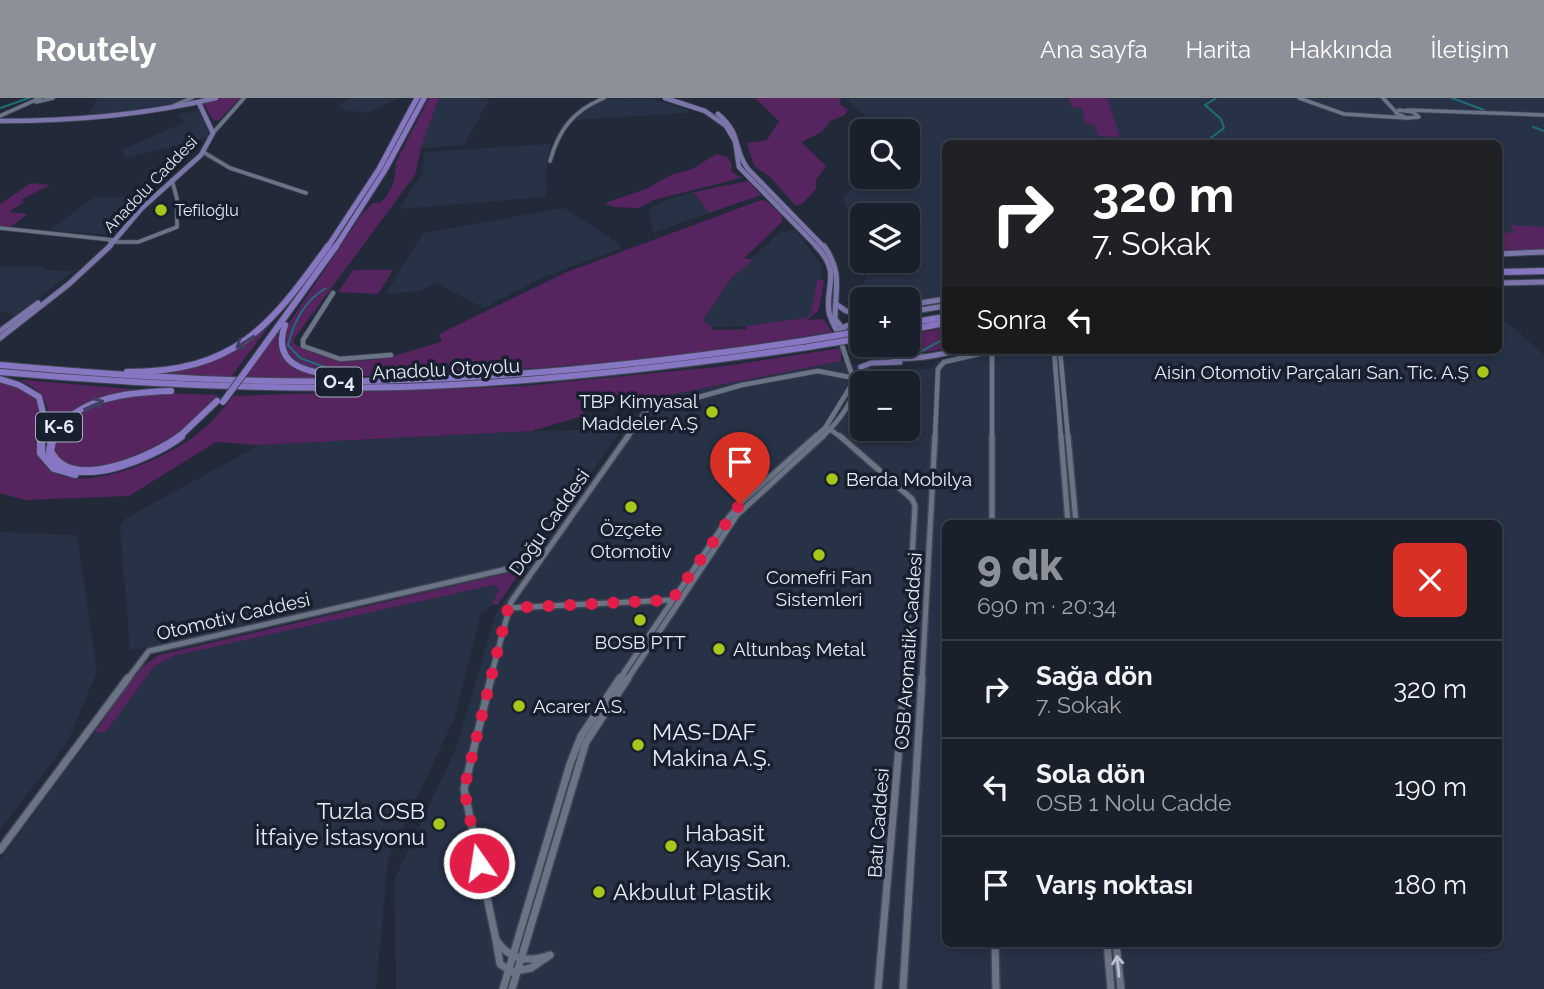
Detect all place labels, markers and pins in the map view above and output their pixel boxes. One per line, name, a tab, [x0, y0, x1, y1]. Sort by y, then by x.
place label: Tefiloğlu	[175, 201, 239, 220]
marker: Tefiloğlu	[153, 202, 169, 218]
place label: Aisin Otomotiv Parçaları San. Tic. A.Ş	[1154, 361, 1469, 383]
marker: Aisin Otomotiv Parçaları San. Tic. A.Ş	[1475, 364, 1491, 380]
place label: TBP Kimyasal Maddeler A.Ş	[579, 390, 699, 434]
marker: TBP Kimyasal Maddeler A.Ş	[704, 404, 720, 420]
pin	[710, 432, 770, 504]
place label: Berda Mobilya	[846, 468, 972, 490]
marker: Berda Mobilya	[824, 471, 840, 487]
marker: Özçete Otomotiv	[623, 499, 639, 515]
place label: Özçete Otomotiv	[590, 518, 672, 562]
marker: Comefri Fan Sistemleri	[811, 547, 827, 563]
place label: Comefri Fan Sistemleri	[766, 566, 872, 610]
marker: BOSB PTT	[632, 612, 648, 628]
place label: BOSB PTT	[595, 631, 686, 653]
place label: Altunbaş Metal	[733, 638, 866, 660]
marker: Altunbaş Metal	[711, 641, 727, 657]
place label: Acarer A.S.	[533, 695, 626, 717]
marker: Acarer A.S.	[511, 698, 527, 714]
place label: MAS-DAF Makina A.Ş.	[652, 718, 771, 771]
marker: MAS-DAF Makina A.Ş.	[630, 737, 646, 753]
place label: Tuzla OSB İtfaiye İstasyonu	[255, 797, 425, 850]
marker: Tuzla OSB İtfaiye İstasyonu	[431, 816, 447, 832]
place label: Habasit Kayış San.	[685, 819, 791, 872]
marker: Habasit Kayış San.	[663, 838, 679, 854]
place label: Akbulut Plastik	[613, 878, 771, 905]
marker: Akbulut Plastik	[591, 884, 607, 900]

